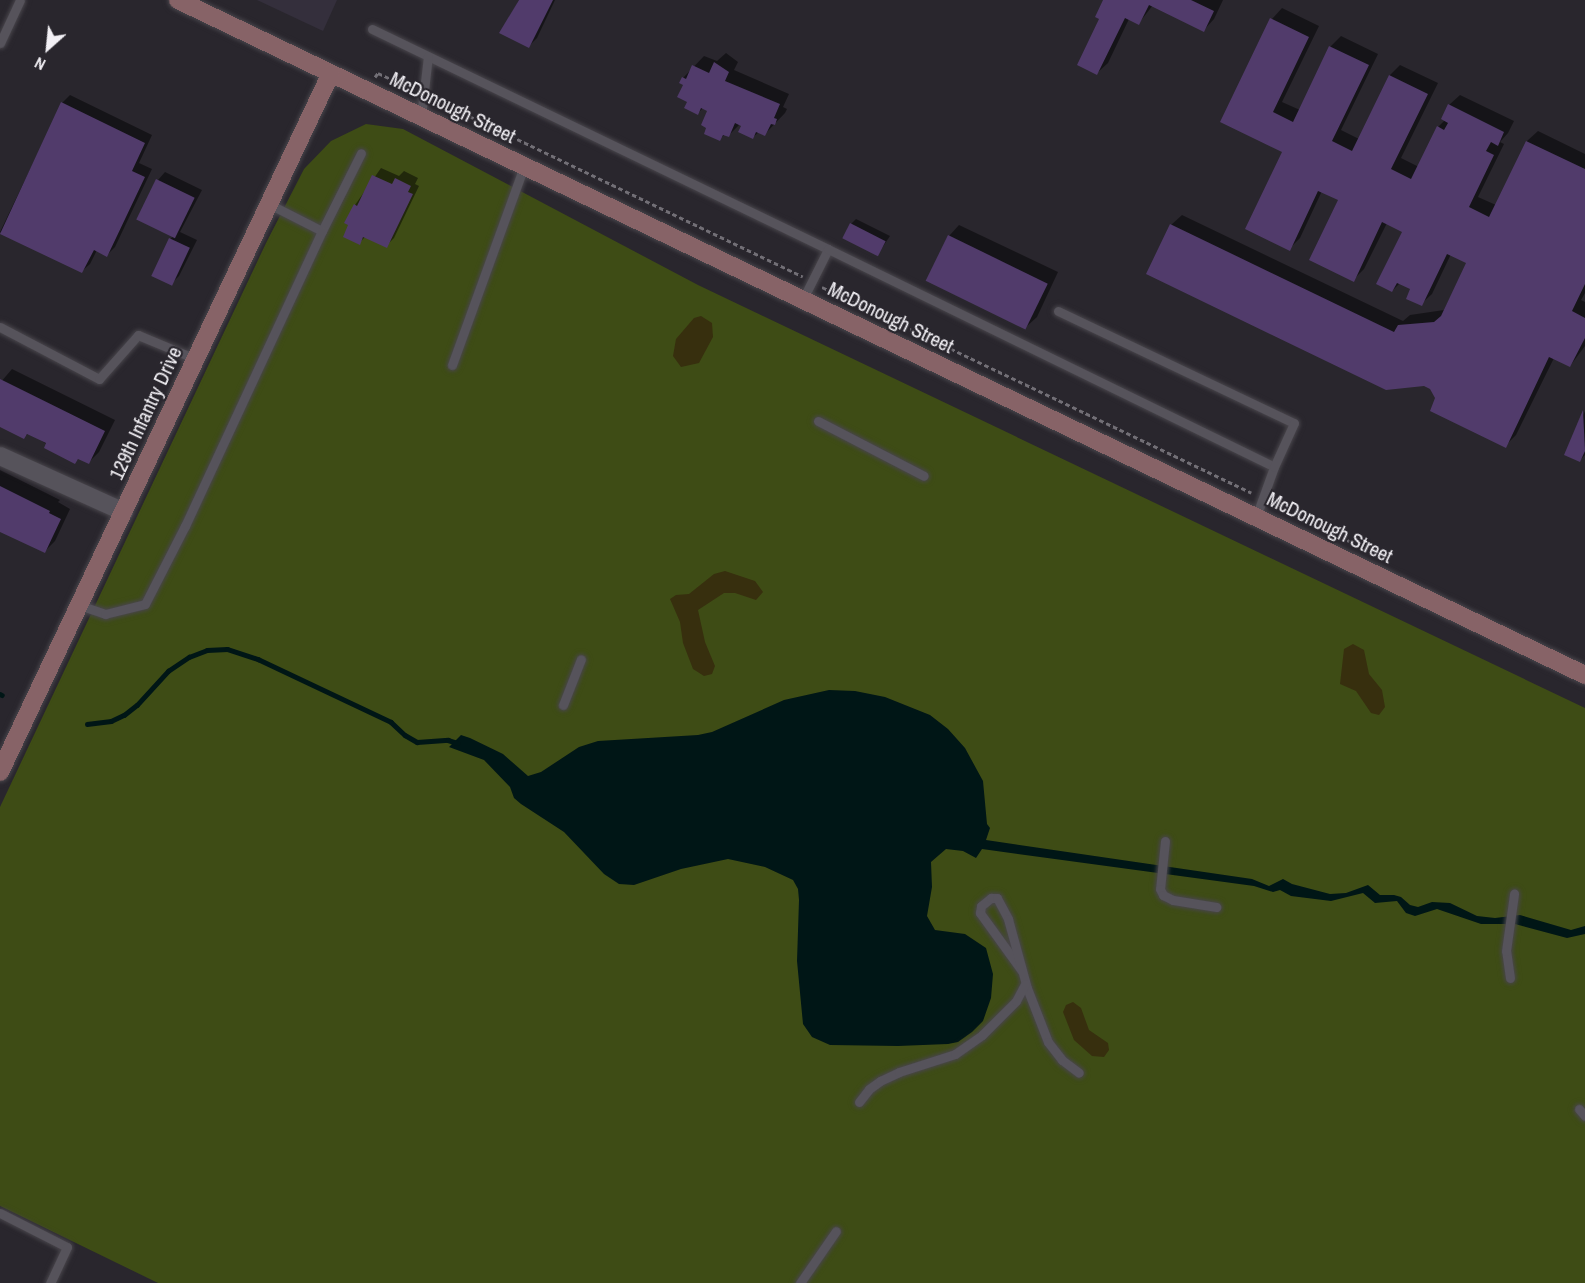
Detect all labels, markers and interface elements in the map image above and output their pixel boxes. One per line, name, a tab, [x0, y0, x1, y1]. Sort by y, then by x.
north arrow	[18, 18, 78, 78]
text: N	[31, 52, 49, 76]
street label: McDonough Street	[386, 66, 520, 148]
street label: McDonough Street	[824, 276, 958, 358]
street label: 129th Infantry Drive	[104, 343, 186, 483]
street label: McDonough Street	[1263, 486, 1397, 568]

